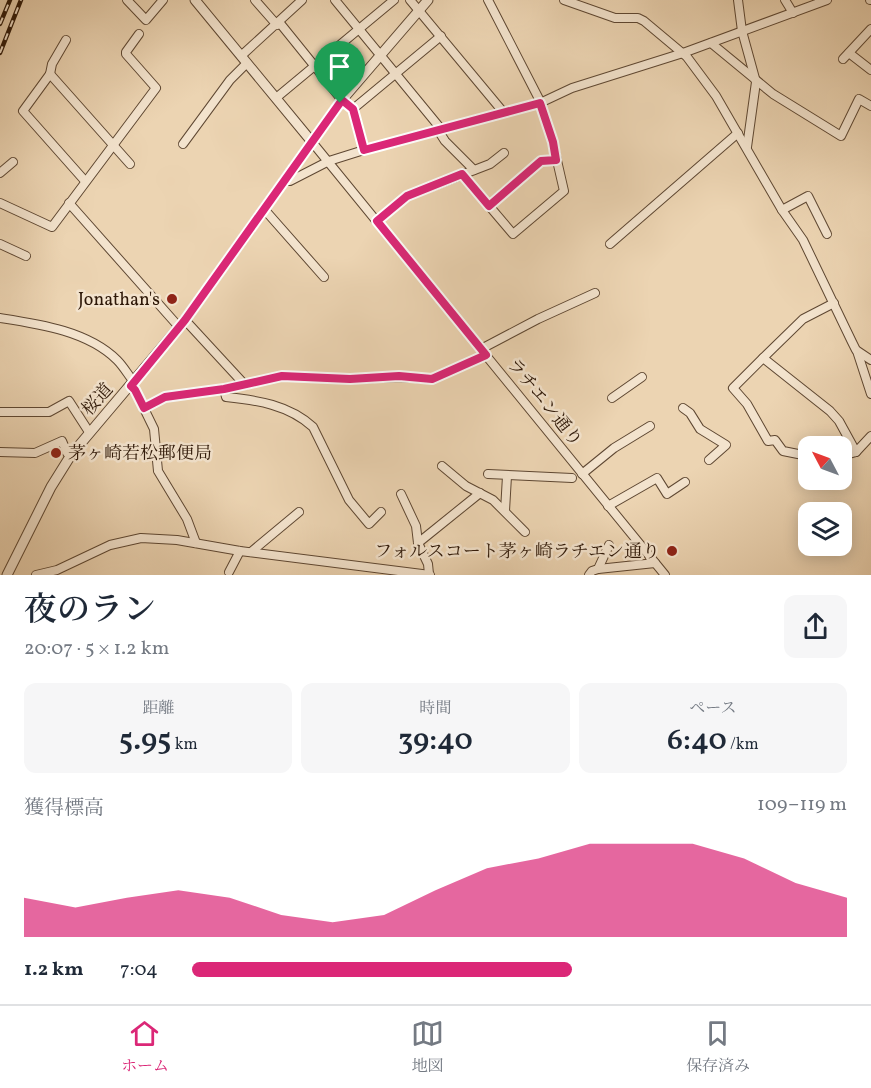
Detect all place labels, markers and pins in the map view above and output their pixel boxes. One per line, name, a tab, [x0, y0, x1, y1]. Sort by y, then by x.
pin	[314, 41, 365, 103]
place label: Jonathan's	[78, 288, 160, 313]
marker: Jonathan's	[165, 292, 179, 306]
place label: 茅ヶ崎若松郵便局	[68, 442, 212, 467]
marker: 茅ヶ崎若松郵便局	[49, 446, 63, 460]
place label: フォルスコート茅ヶ崎ラチエン通り	[374, 540, 660, 565]
marker: フォルスコート茅ヶ崎ラチエン通り	[665, 544, 679, 558]

